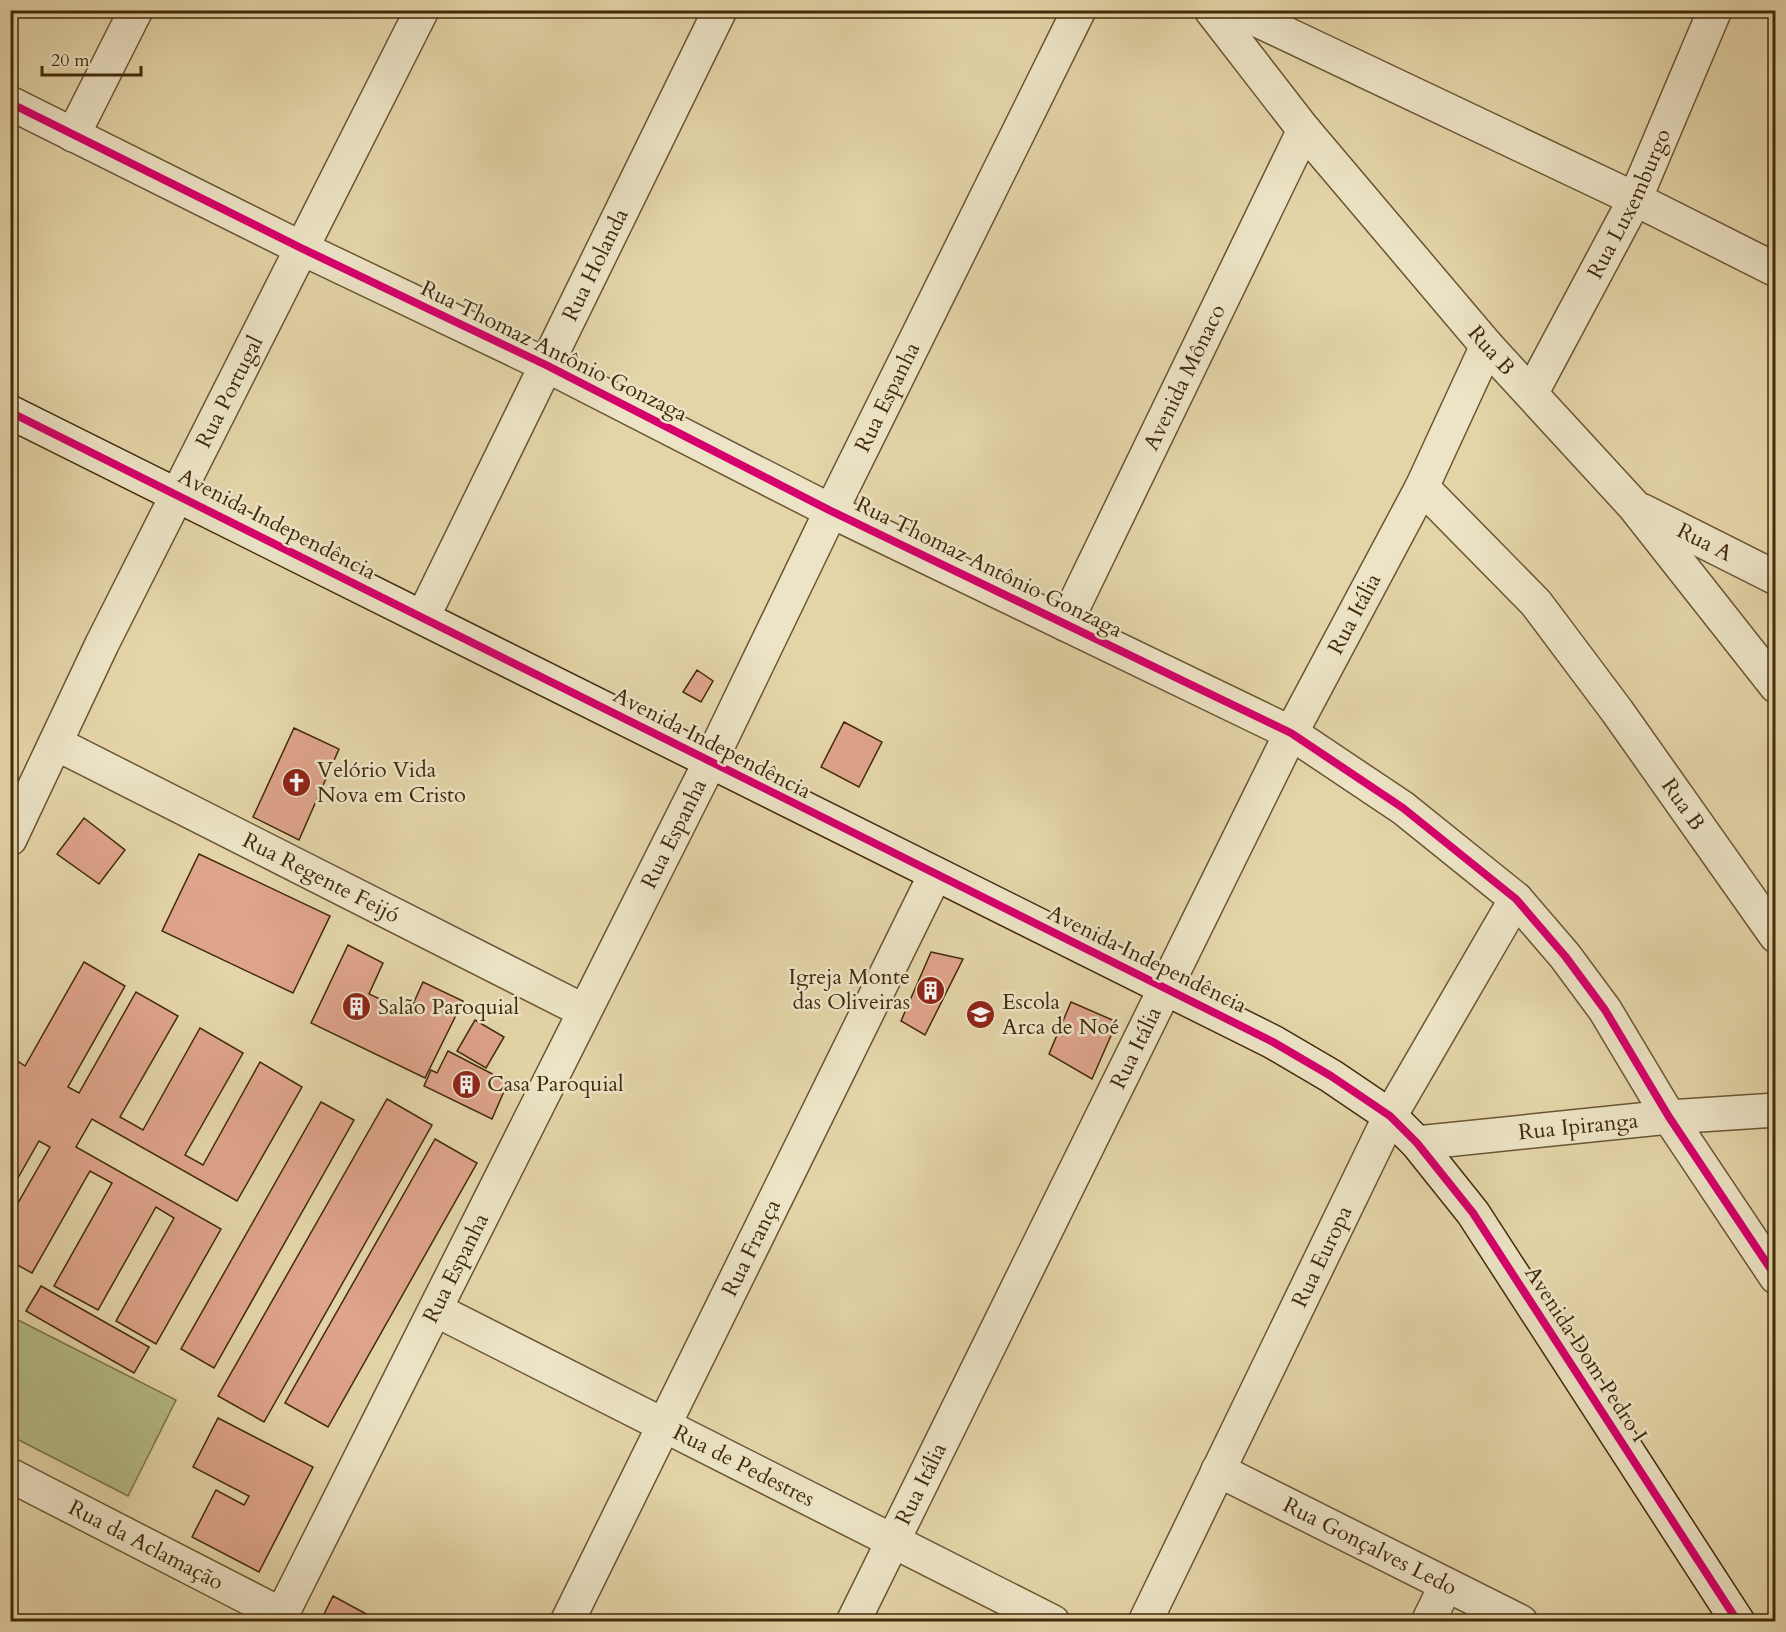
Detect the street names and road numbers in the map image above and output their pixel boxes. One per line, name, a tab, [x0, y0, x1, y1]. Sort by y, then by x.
street label: Rua Luxemburgo	[1580, 124, 1678, 284]
street label: Rua Holanda	[555, 203, 636, 326]
street label: Rua Thomaz Antônio Gonzaga	[416, 273, 693, 429]
street label: Avenida Mônaco	[1136, 299, 1233, 456]
street label: Rua B	[1461, 319, 1522, 382]
street label: Rua Portugal	[188, 330, 270, 453]
street label: Rua Espanha	[847, 337, 927, 457]
street label: Avenida Independência	[173, 461, 382, 587]
street label: Rua Thomaz Antônio Gonzaga	[851, 489, 1128, 645]
street label: Rua A	[1672, 516, 1738, 569]
street label: Rua Itália	[1320, 568, 1389, 660]
street label: Avenida Independência	[608, 680, 817, 806]
street label: Rua B	[1654, 772, 1712, 837]
street label: Rua Espanha	[634, 773, 714, 894]
street label: Rua Regente Feijó	[237, 825, 405, 930]
street label: Avenida Independência	[1042, 898, 1252, 1021]
street label: Rua Itália	[1103, 1001, 1169, 1094]
street label: Rua Ipiranga	[1517, 1105, 1640, 1147]
street label: Rua França	[715, 1194, 788, 1302]
street label: Rua Europa	[1285, 1200, 1360, 1312]
street label: Rua Espanha	[416, 1208, 496, 1328]
street label: Avenida Dom Pedro I	[1518, 1260, 1654, 1448]
street label: Rua de Pedestres	[668, 1417, 820, 1514]
street label: Rua Itália	[888, 1437, 954, 1530]
street label: Rua Gonçalves Ledo	[1278, 1490, 1462, 1603]
street label: Rua da Aclamação	[63, 1493, 229, 1597]

